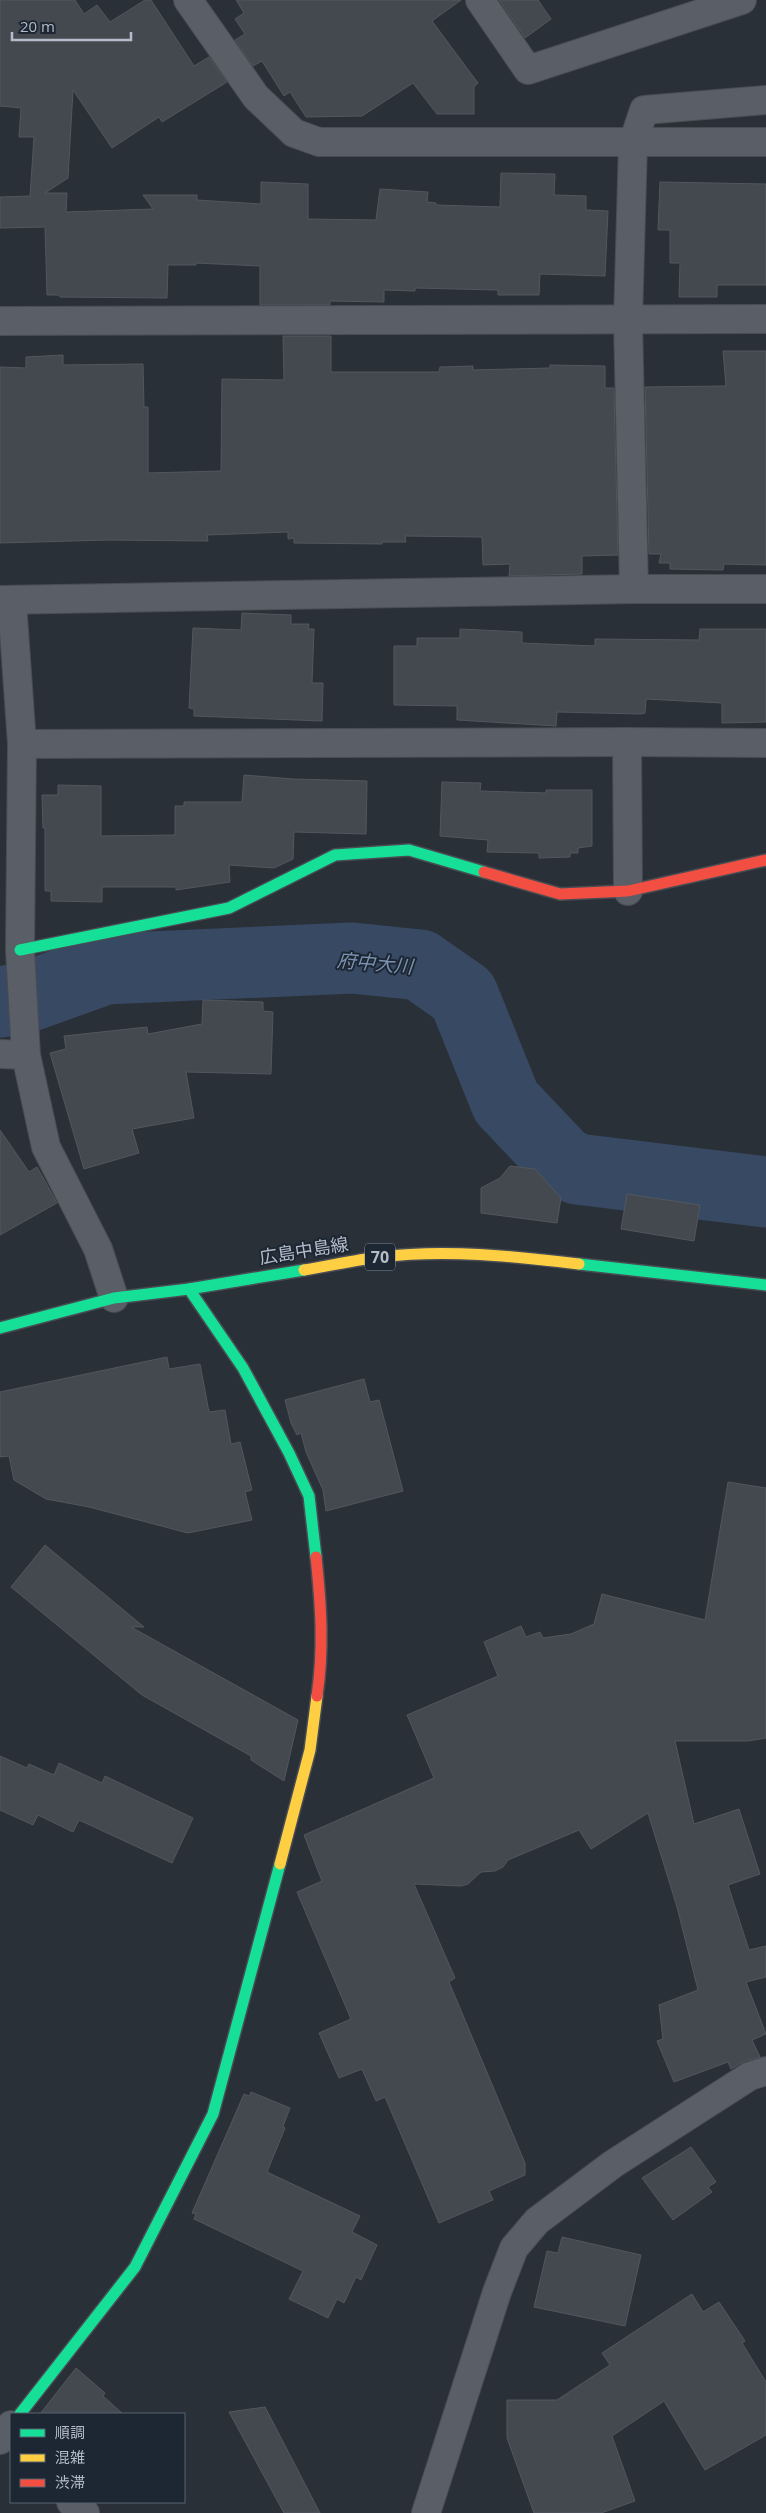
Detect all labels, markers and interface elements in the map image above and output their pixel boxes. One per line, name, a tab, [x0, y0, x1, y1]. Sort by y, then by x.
scale bar	[12, 10, 131, 42]
text: 20 m	[20, 16, 55, 36]
water label: 府中大川	[336, 947, 416, 979]
street label: 広島中島線	[258, 1231, 350, 1269]
road number: 70	[365, 1244, 395, 1270]
legend	[10, 2413, 185, 2503]
text: 順調	[55, 2422, 85, 2442]
text: 混雑	[55, 2447, 85, 2467]
text: 渋滞	[55, 2472, 85, 2492]

